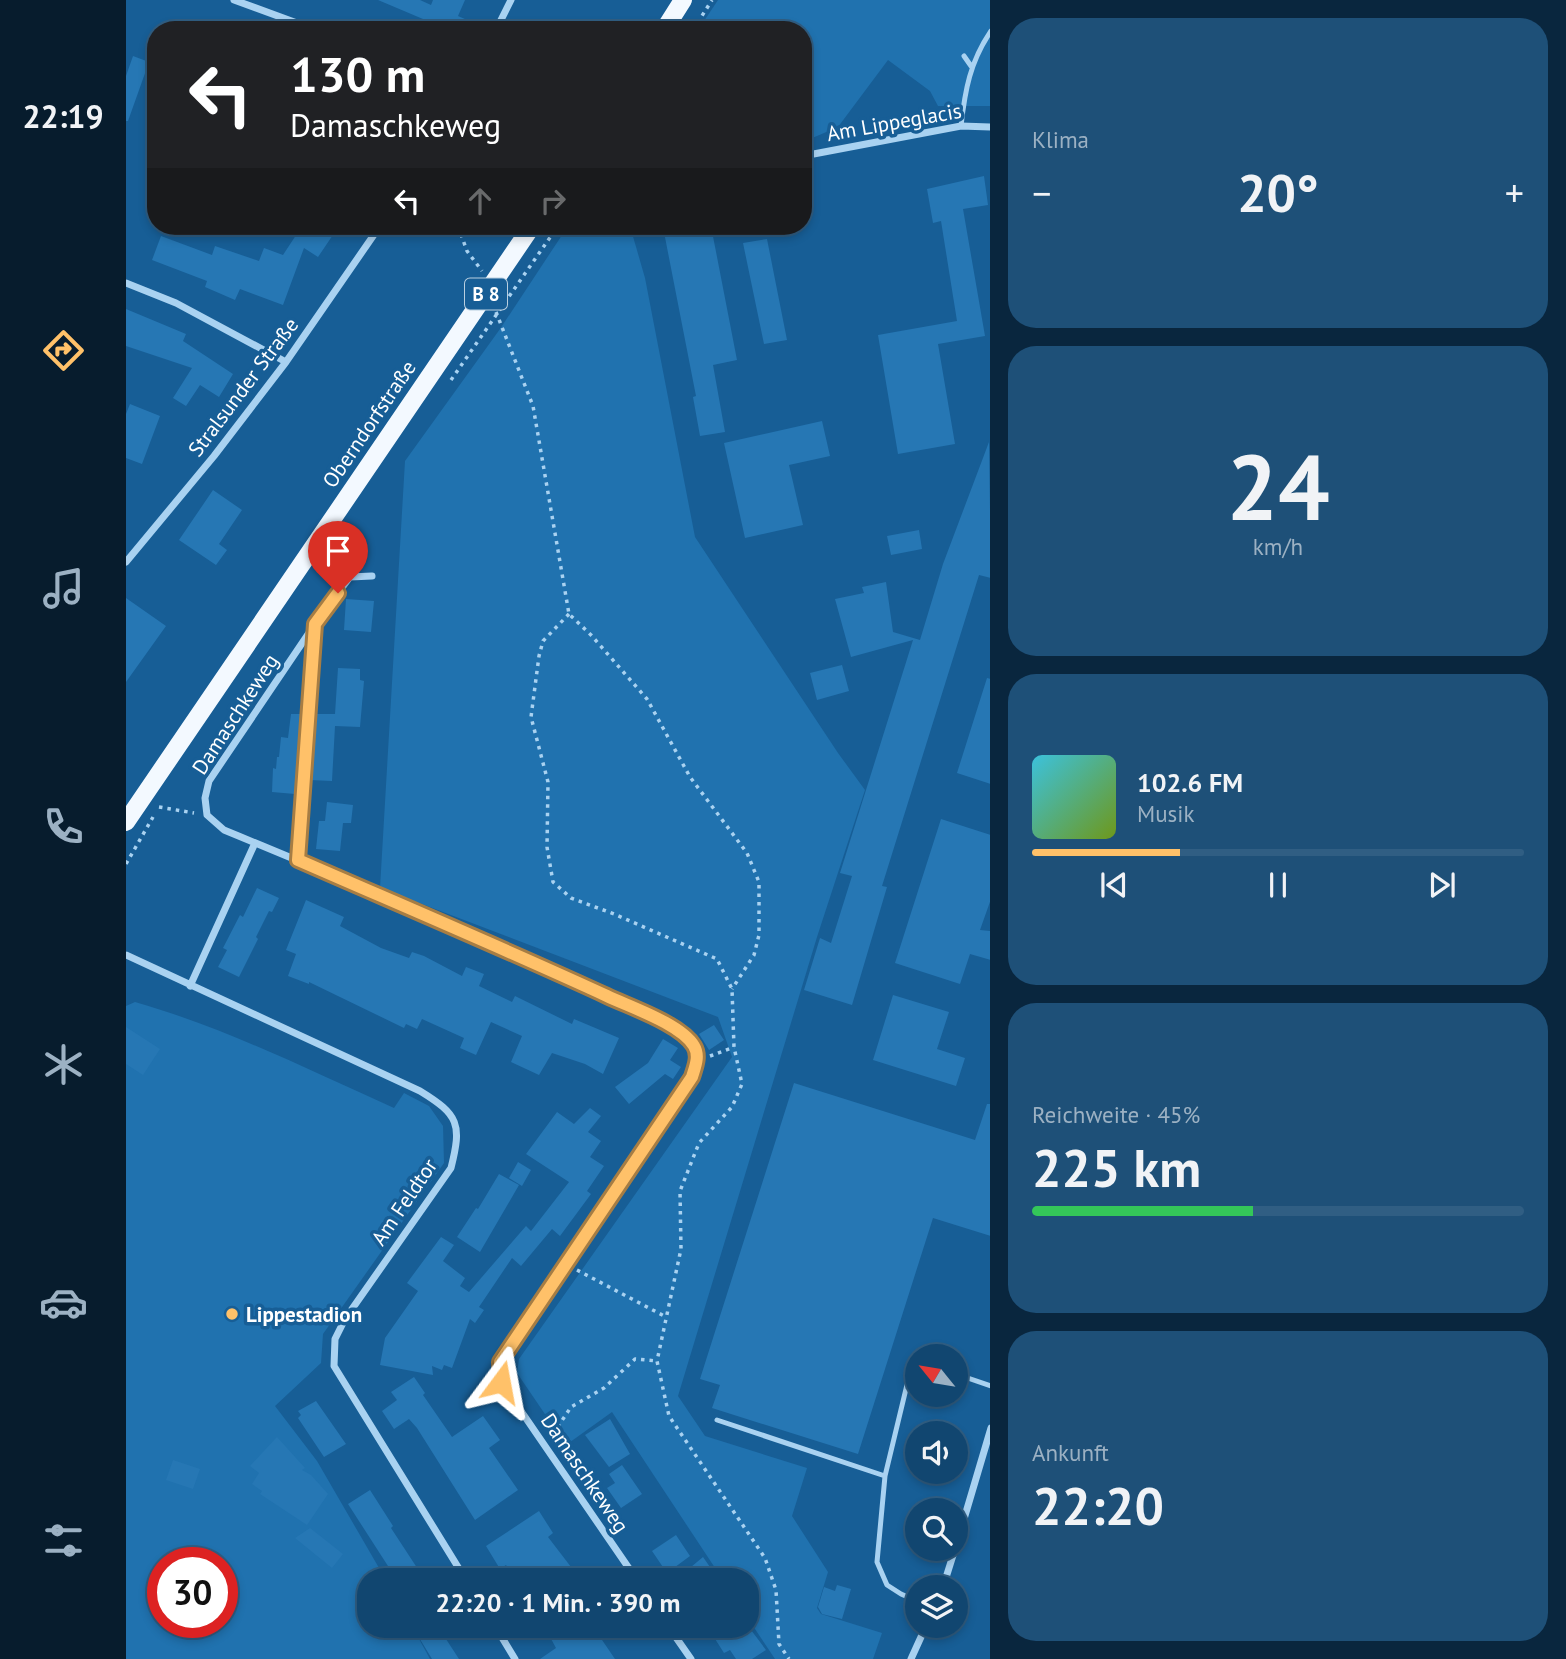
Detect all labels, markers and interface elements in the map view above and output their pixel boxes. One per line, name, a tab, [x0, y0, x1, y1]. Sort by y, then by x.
text: 130 m	[290, 42, 425, 106]
icon: left	[175, 49, 266, 140]
text: 22:19	[22, 95, 104, 137]
street label: Am Lippeglacis	[825, 97, 963, 147]
text: Damaschkeweg	[290, 104, 501, 146]
text: Klima	[1032, 125, 1089, 154]
text: 20°	[1237, 159, 1319, 226]
text: −	[1032, 168, 1051, 217]
text: +	[1505, 168, 1524, 217]
icon: left	[388, 182, 426, 220]
icon: ahead	[461, 182, 499, 220]
icon: right	[534, 182, 572, 220]
road number: B 8	[465, 278, 507, 310]
street label: Stralsunder Straße	[182, 312, 304, 462]
icon: directions	[39, 326, 88, 375]
street label: Oberndorfstraße	[316, 355, 422, 493]
text: 24	[1226, 427, 1330, 545]
pin	[308, 521, 368, 593]
icon: arrive	[319, 532, 357, 570]
text: km/h	[1253, 532, 1303, 561]
icon: music	[39, 564, 88, 613]
street label: Damaschkeweg	[186, 649, 284, 779]
text: 102.6 FM	[1137, 766, 1243, 799]
text: Musik	[1137, 799, 1194, 828]
icon: phone	[39, 802, 88, 851]
icon: previous	[1095, 866, 1133, 904]
icon: pause	[1259, 866, 1297, 904]
icon: next	[1423, 866, 1461, 904]
icon: climate	[39, 1040, 88, 1089]
text: Reichweite · 45%	[1032, 1100, 1200, 1129]
text: 225 km	[1032, 1134, 1201, 1201]
street label: Am Feldtor	[365, 1153, 443, 1251]
icon: car	[39, 1278, 88, 1327]
place label: Lippestadion	[246, 1301, 362, 1328]
marker: Lippestadion	[224, 1306, 240, 1322]
north arrow	[905, 1344, 968, 1407]
map controls	[905, 1344, 968, 1638]
position arrow	[464, 1345, 538, 1419]
street label: Damaschkeweg	[535, 1408, 635, 1538]
button: sound	[905, 1421, 968, 1484]
text: Ankunft	[1032, 1438, 1109, 1467]
text: 22:20	[1032, 1472, 1164, 1539]
button: search	[905, 1498, 968, 1561]
icon: filters	[39, 1516, 88, 1565]
speed limit sign: 30	[147, 1547, 238, 1638]
button: layers	[905, 1575, 968, 1638]
text: 22:20 · 1 Min. · 390 m	[435, 1586, 681, 1619]

